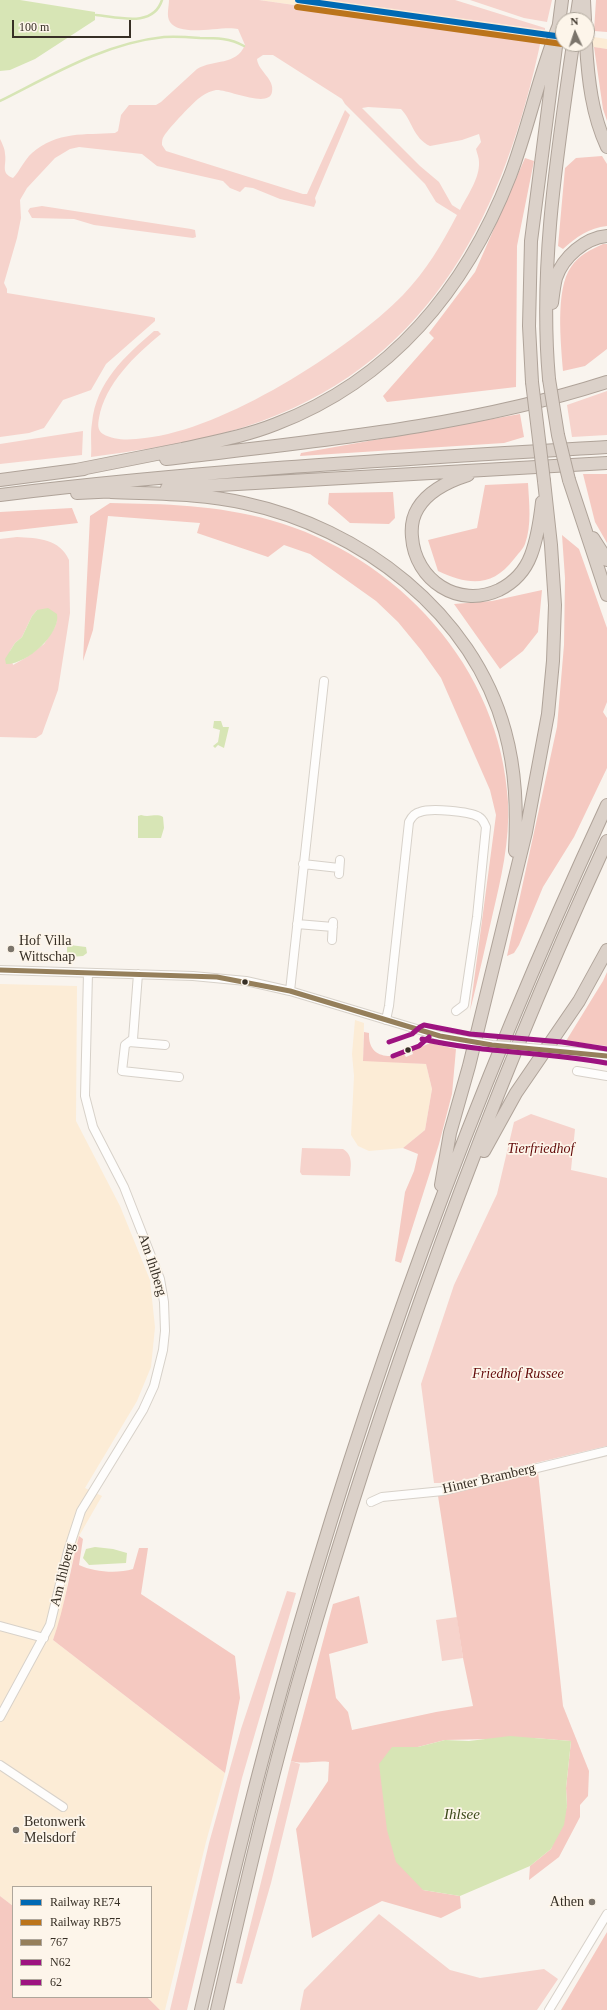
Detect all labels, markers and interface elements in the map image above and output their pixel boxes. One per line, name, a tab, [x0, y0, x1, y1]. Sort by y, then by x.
scale bar	[14, 12, 133, 38]
north arrow	[555, 12, 595, 52]
text: N	[570, 15, 579, 27]
text: 100 m	[19, 20, 49, 34]
place label: Hof Villa Wittschap	[19, 933, 75, 966]
marker: Hof Villa Wittschap	[6, 944, 16, 954]
unlabelled marker	[240, 977, 250, 987]
unlabelled marker	[403, 1045, 413, 1055]
park label: Tierfriedhof	[508, 1141, 574, 1157]
street label: Am Ihlberg	[134, 1232, 170, 1298]
park label: Friedhof Russee	[472, 1366, 564, 1382]
street label: Hinter Bramberg	[441, 1460, 537, 1498]
street label: Am Ihlberg	[47, 1542, 79, 1608]
water label: Ihlsee	[444, 1806, 480, 1824]
place label: Betonwerk Melsdorf	[24, 1814, 85, 1846]
marker: Betonwerk Melsdorf	[11, 1825, 21, 1835]
legend	[12, 1886, 152, 1998]
place label: Athen	[550, 1894, 584, 1910]
text: Railway RE74	[50, 1895, 120, 1909]
marker: Athen	[587, 1897, 597, 1907]
text: Railway RB75	[50, 1915, 121, 1929]
text: 767	[50, 1935, 68, 1949]
text: N62	[50, 1955, 71, 1969]
text: 62	[50, 1975, 62, 1989]

